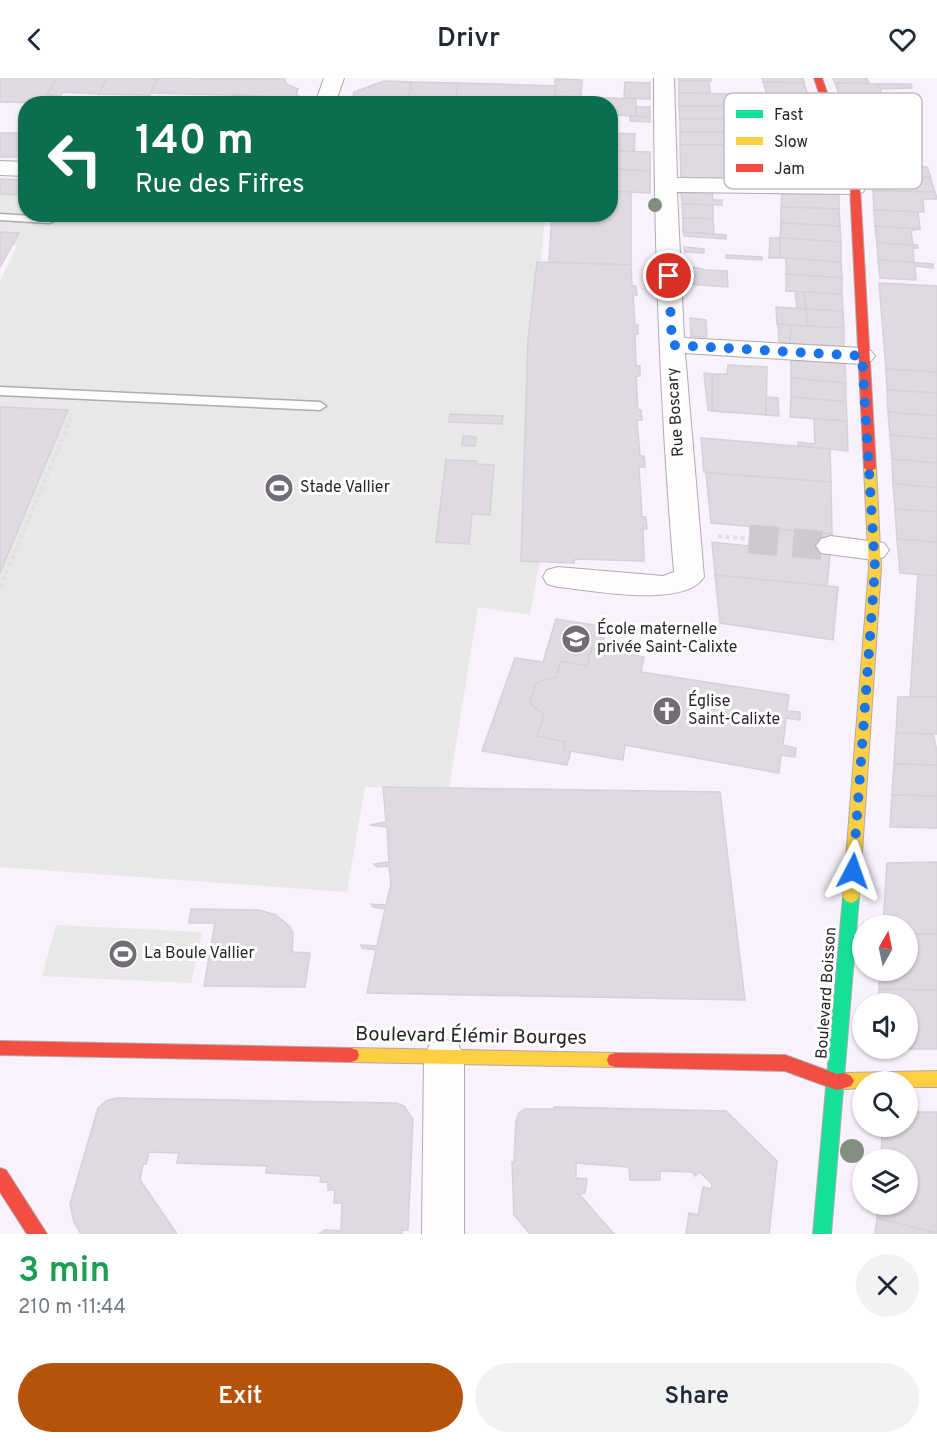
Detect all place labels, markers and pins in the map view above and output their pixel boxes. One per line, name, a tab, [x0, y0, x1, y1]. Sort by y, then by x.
pin	[643, 250, 694, 301]
sports icon: Stade Vallier	[263, 472, 295, 504]
place label: Stade Vallier	[300, 478, 390, 498]
place label: École maternelle privée Saint-Calixte	[597, 618, 737, 658]
school or university icon: École maternelle privée Saint-Calixte	[560, 623, 592, 655]
place label: Église Saint-Calixte	[688, 690, 780, 730]
church icon: Église Saint-Calixte	[651, 695, 683, 727]
sports icon: La Boule Vallier	[107, 938, 139, 970]
place label: La Boule Vallier	[144, 944, 255, 964]

